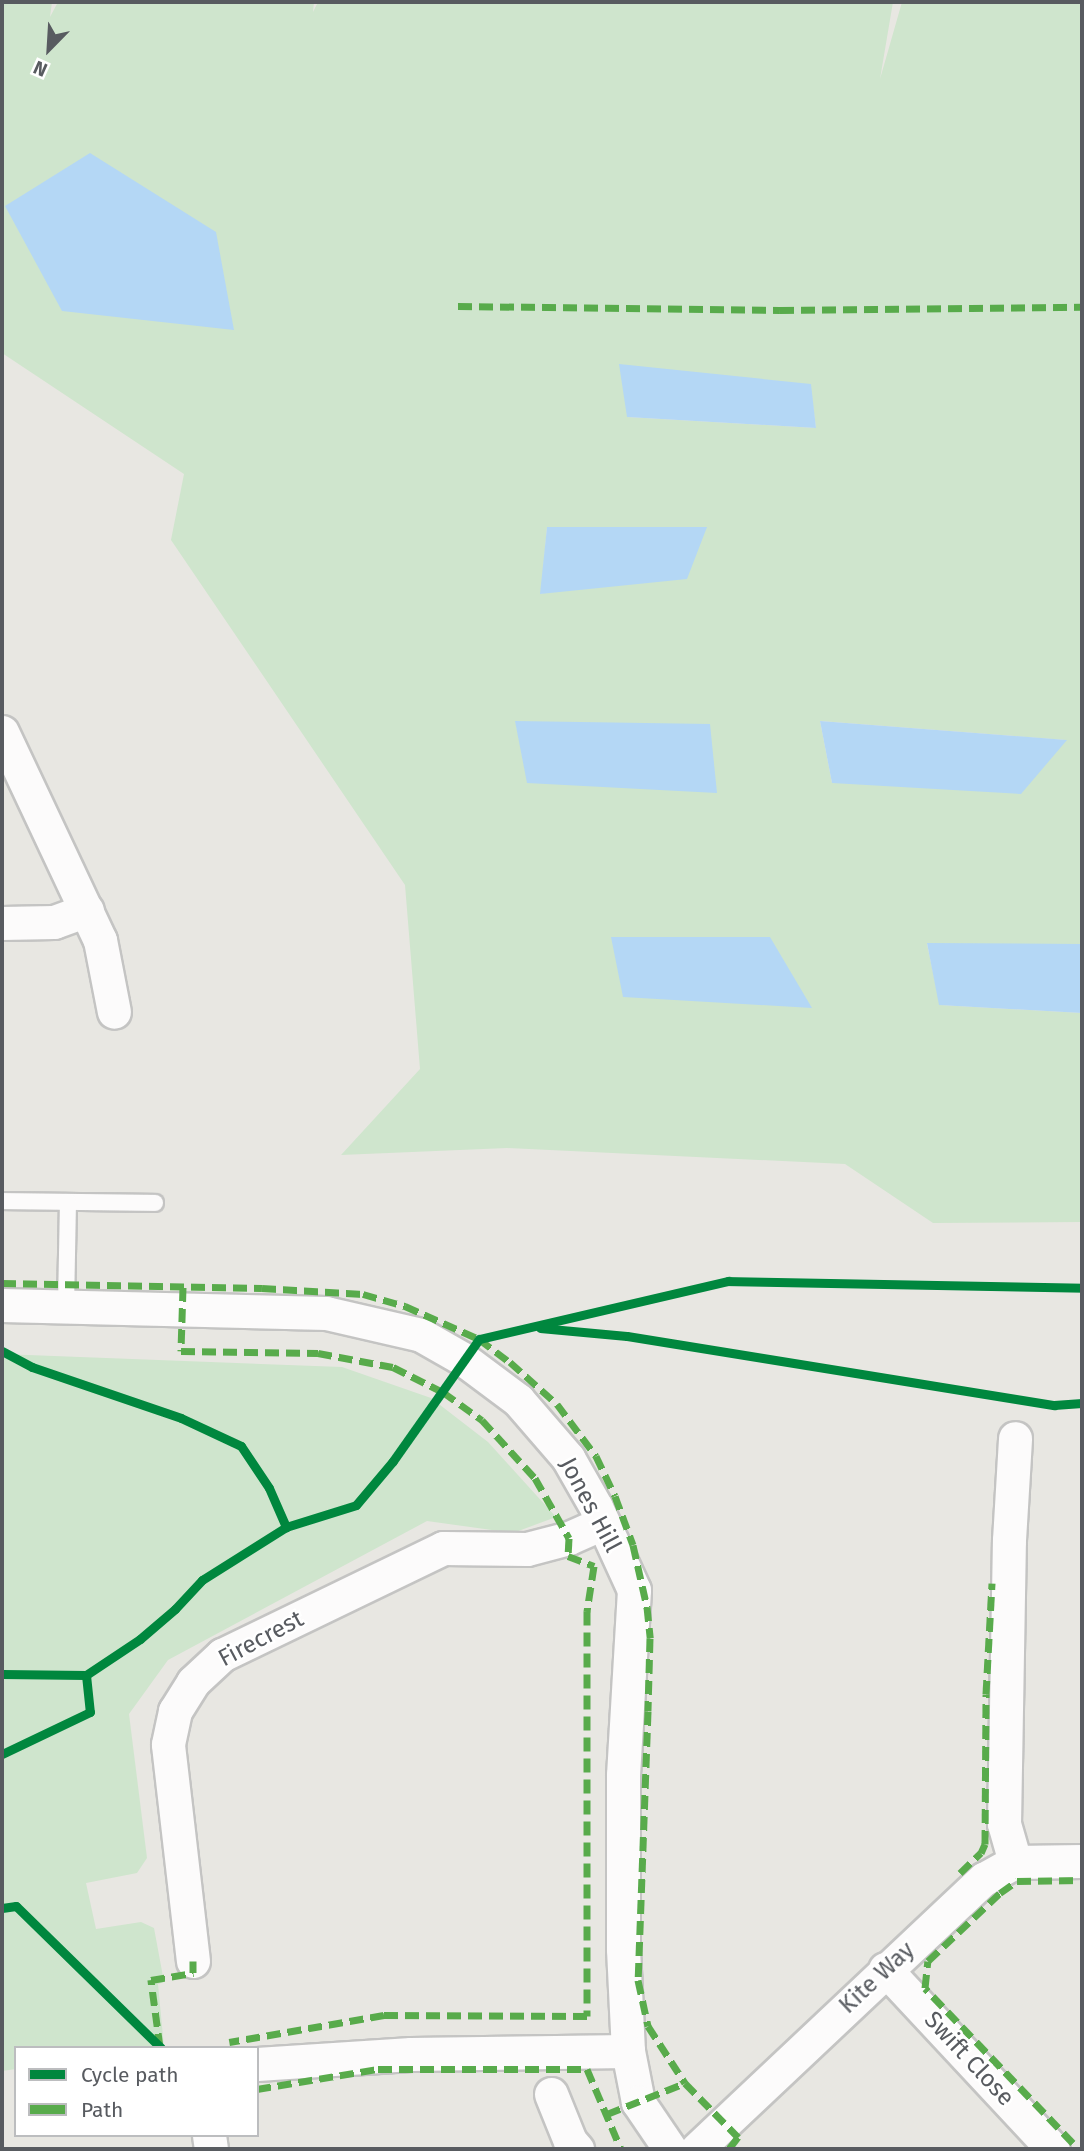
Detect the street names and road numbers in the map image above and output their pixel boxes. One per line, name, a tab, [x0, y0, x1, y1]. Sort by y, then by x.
street label: Jones Hill	[553, 1453, 627, 1557]
street label: Firecrest	[213, 1605, 309, 1673]
street label: Kite Way	[833, 1936, 921, 2020]
street label: Swift Close	[918, 2006, 1020, 2112]

